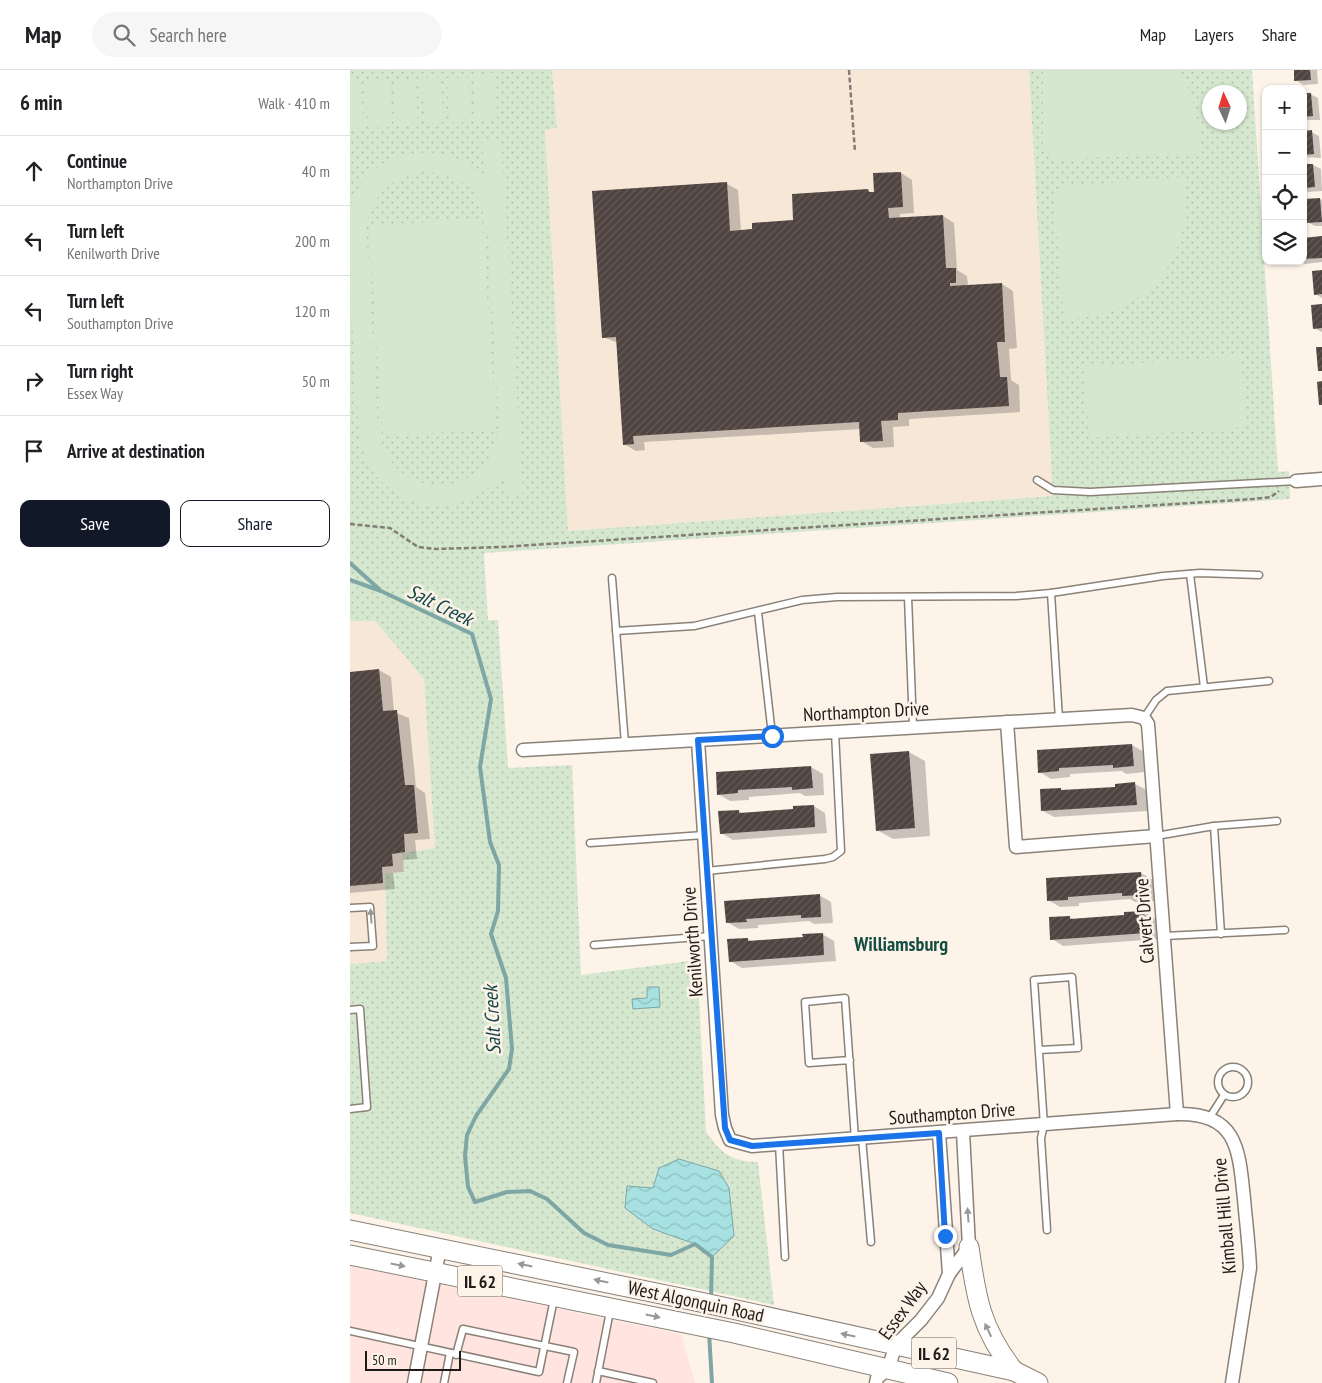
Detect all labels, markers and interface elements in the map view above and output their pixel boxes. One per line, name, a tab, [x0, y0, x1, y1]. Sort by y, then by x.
search box	[92, 12, 442, 57]
text: Map	[25, 19, 62, 50]
icon: search	[110, 21, 138, 49]
text: Search here	[150, 23, 227, 47]
text: Map	[1140, 23, 1166, 46]
text: Layers	[1194, 23, 1234, 46]
text: Share	[1262, 23, 1297, 46]
north arrow	[1202, 85, 1247, 130]
map controls	[1262, 85, 1307, 265]
button: +	[1262, 85, 1307, 130]
text: 6 min	[20, 89, 62, 116]
text: Walk · 410 m	[258, 93, 330, 113]
button: −	[1262, 130, 1307, 175]
text: Continue	[67, 149, 127, 173]
icon: ahead	[20, 157, 48, 185]
text: 40 m	[302, 161, 330, 181]
text: Northampton Drive	[67, 173, 173, 193]
button: locate	[1262, 175, 1307, 220]
text: Turn left	[67, 219, 124, 243]
button: layers	[1262, 220, 1307, 265]
icon: left	[20, 227, 48, 255]
text: 200 m	[295, 231, 330, 251]
text: Kenilworth Drive	[67, 243, 160, 263]
text: Turn left	[67, 289, 124, 313]
icon: left	[20, 297, 48, 325]
text: 120 m	[295, 301, 330, 321]
text: Southampton Drive	[67, 313, 174, 333]
text: Turn right	[67, 359, 133, 383]
icon: right	[20, 367, 48, 395]
text: 50 m	[302, 371, 330, 391]
text: Essex Way	[67, 383, 123, 403]
icon: arrive	[20, 437, 48, 465]
text: Arrive at destination	[67, 439, 205, 463]
button: Save	[20, 500, 170, 547]
button: Share	[180, 500, 330, 547]
water label: Salt Creek	[403, 578, 479, 633]
street label: Northampton Drive	[802, 696, 930, 726]
route start	[761, 725, 784, 748]
street label: Calvert Drive	[1129, 878, 1159, 964]
street label: Kenilworth Drive	[676, 886, 708, 998]
one-way arrow	[366, 908, 374, 924]
district label: Williamsburg	[853, 931, 948, 957]
water label: Salt Creek	[477, 982, 507, 1055]
street label: Southampton Drive	[888, 1097, 1016, 1129]
street label: Kimball Hill Drive	[1207, 1157, 1241, 1275]
one-way arrow	[964, 1206, 972, 1222]
route end	[934, 1225, 957, 1248]
one-way arrow	[390, 1261, 406, 1269]
one-way arrow	[517, 1261, 533, 1269]
road number: IL 62	[458, 1266, 502, 1296]
street label: West Algonquin Road	[626, 1275, 766, 1327]
street label: Essex Way	[873, 1275, 932, 1344]
one-way arrow	[593, 1277, 608, 1285]
one-way arrow	[645, 1312, 660, 1320]
one-way arrow	[983, 1323, 991, 1337]
one-way arrow	[841, 1331, 856, 1339]
road number: IL 62	[912, 1338, 956, 1369]
scale bar	[365, 1348, 461, 1371]
text: 50 m	[372, 1351, 397, 1369]

